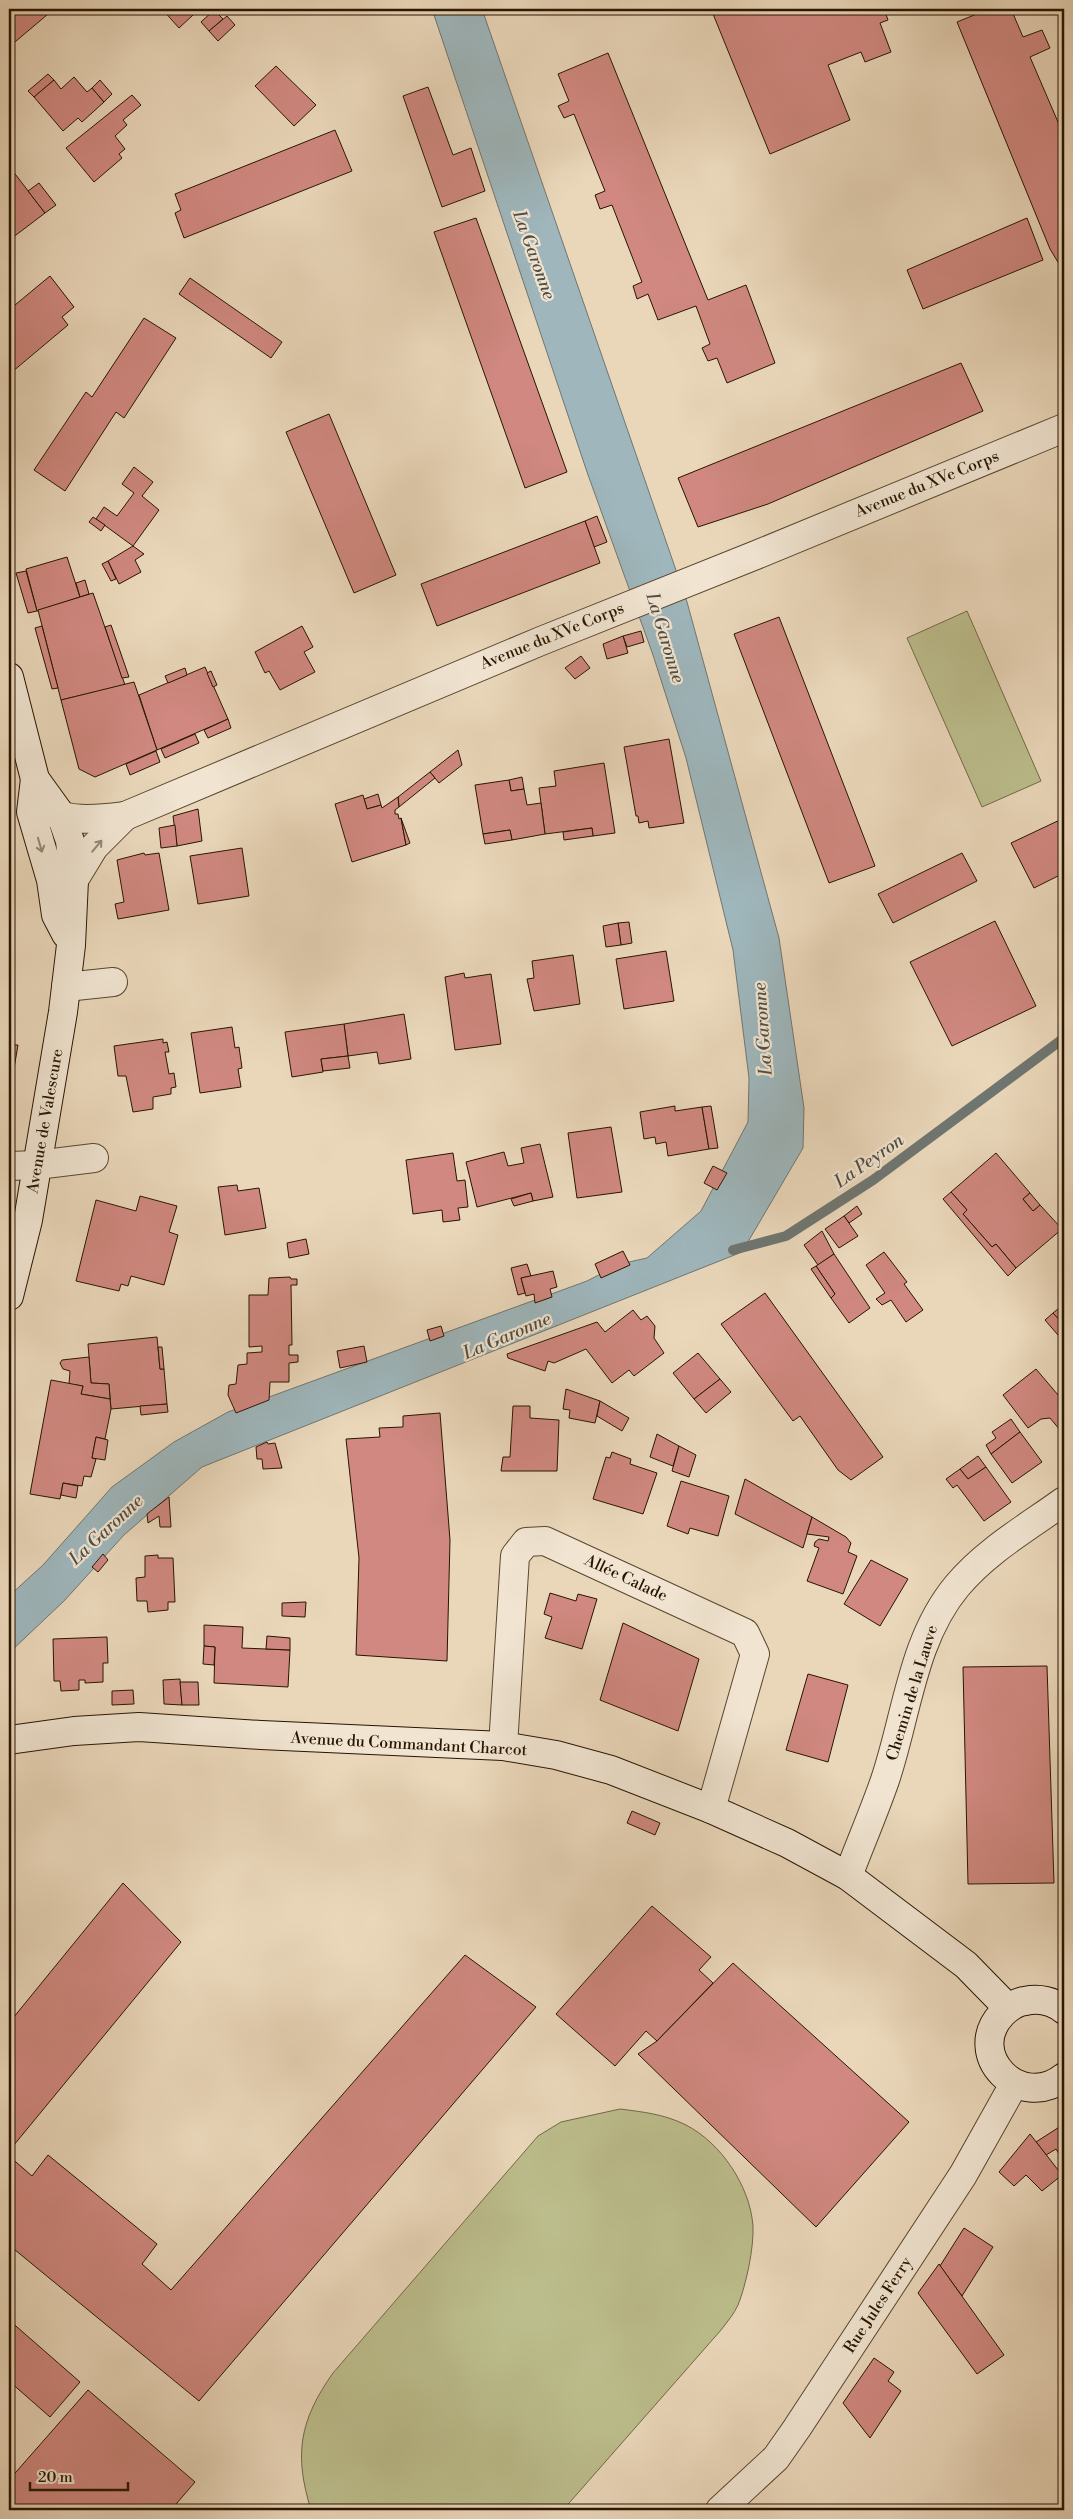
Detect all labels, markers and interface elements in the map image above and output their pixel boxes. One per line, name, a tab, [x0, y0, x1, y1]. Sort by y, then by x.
water label: La Garonne	[507, 206, 561, 303]
street label: Avenue du XVe Corps	[851, 446, 1002, 522]
water label: La Garonne	[640, 589, 690, 686]
street label: Avenue du XVe Corps	[476, 598, 627, 674]
one-way arrow	[36, 836, 46, 852]
one-way arrow	[91, 839, 102, 852]
water label: La Garonne	[748, 981, 778, 1077]
street label: Avenue de Valescure	[22, 1047, 68, 1196]
water label: La Peyron	[829, 1128, 909, 1194]
water label: La Garonne	[459, 1307, 555, 1365]
water label: La Garonne	[63, 1489, 148, 1571]
street label: Allée Calade	[581, 1550, 671, 1606]
street label: Chemin de la Lauve	[882, 1623, 942, 1763]
street label: Avenue du Commandant Charcot	[289, 1728, 528, 1760]
street label: Rue Jules Ferry	[839, 2253, 917, 2357]
scale bar	[30, 2459, 128, 2491]
text: 20 m	[38, 2468, 73, 2487]

